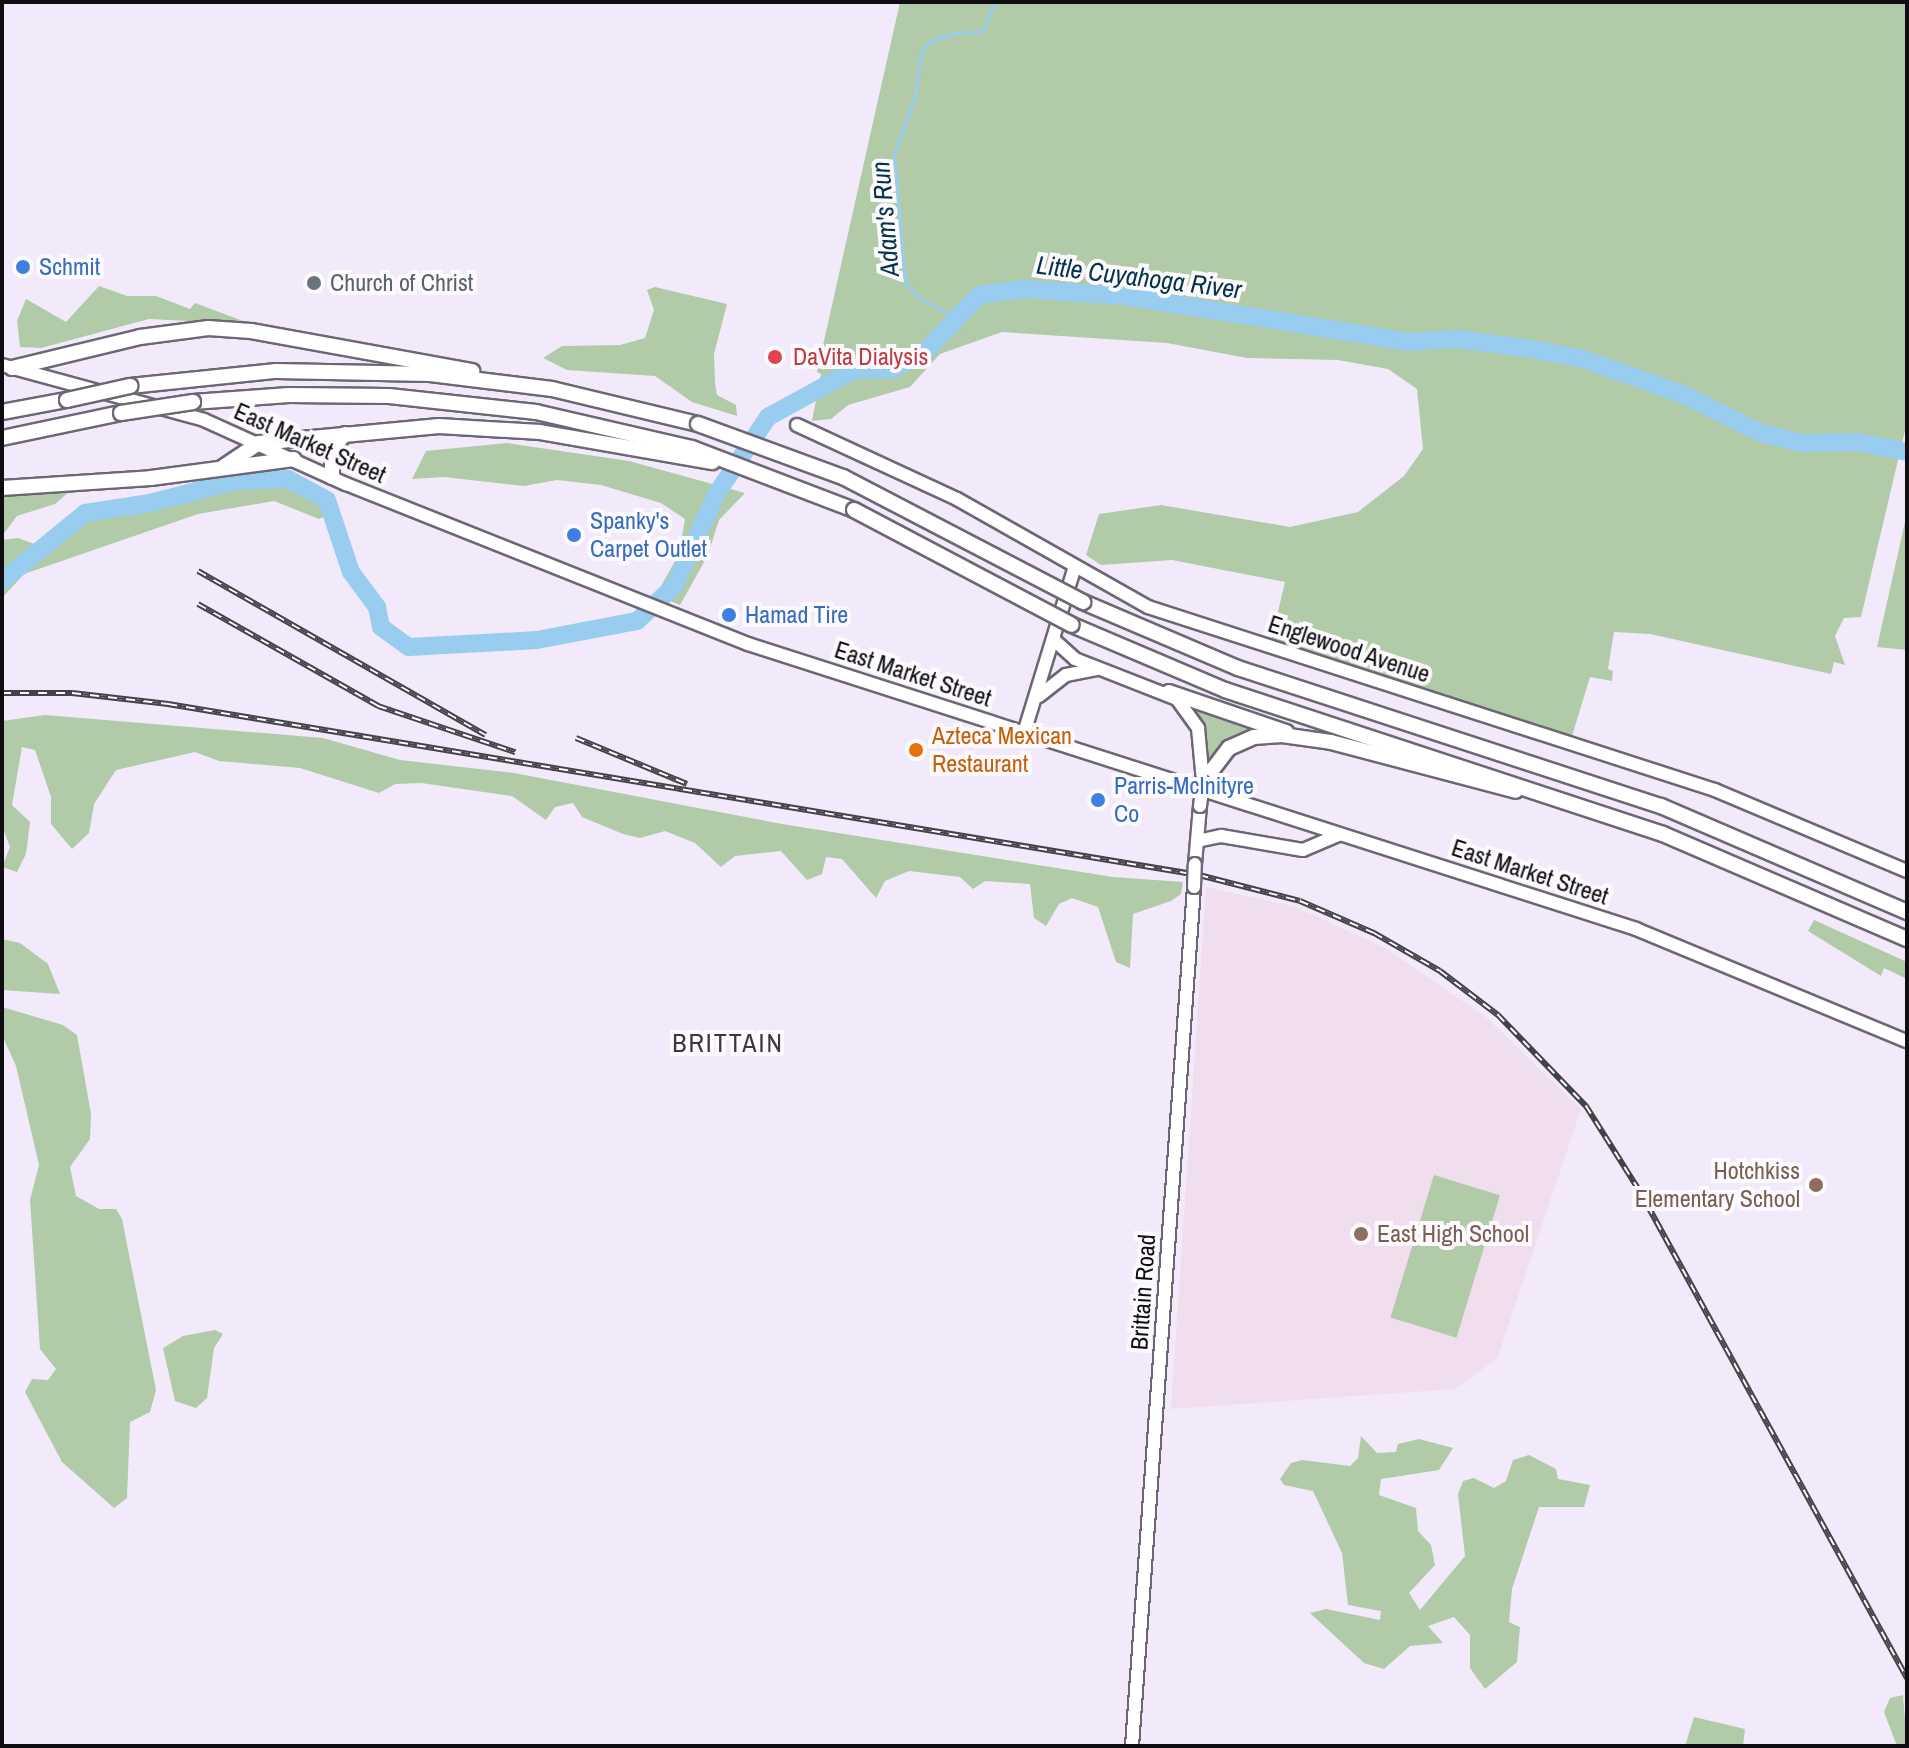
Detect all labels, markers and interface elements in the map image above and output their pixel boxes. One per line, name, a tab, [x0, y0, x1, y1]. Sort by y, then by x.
water label: Adam's Run	[864, 160, 906, 278]
water label: Little Cuyahoga River	[1035, 249, 1243, 305]
place label: Schmit	[39, 253, 100, 281]
marker: Schmit	[14, 258, 32, 276]
place label: Church of Christ	[330, 269, 473, 297]
marker: Church of Christ	[305, 274, 323, 292]
place label: DaVita Dialysis	[793, 343, 928, 371]
marker: DaVita Dialysis	[764, 346, 786, 368]
street label: East Market Street	[230, 397, 390, 489]
place label: Spanky's Carpet Outlet	[590, 507, 707, 563]
marker: Spanky's Carpet Outlet	[565, 526, 583, 544]
place label: Hamad Tire	[745, 601, 848, 629]
marker: Hamad Tire	[720, 606, 738, 624]
street label: Englewood Avenue	[1264, 609, 1434, 689]
street label: East Market Street	[831, 635, 995, 713]
place label: Azteca Mexican Restaurant	[932, 722, 1072, 778]
marker: Azteca Mexican Restaurant	[907, 741, 925, 759]
place label: Parris-McInityre Co	[1114, 772, 1254, 828]
marker: Parris-McInityre Co	[1089, 791, 1107, 809]
street label: East Market Street	[1448, 833, 1612, 911]
district label: BRITTAIN	[672, 1027, 784, 1059]
place label: Hotchkiss Elementary School	[1635, 1157, 1800, 1213]
marker: Hotchkiss Elementary School	[1807, 1176, 1825, 1194]
place label: East High School	[1377, 1220, 1529, 1248]
marker: East High School	[1352, 1225, 1370, 1243]
street label: Brittain Road	[1125, 1233, 1161, 1351]

